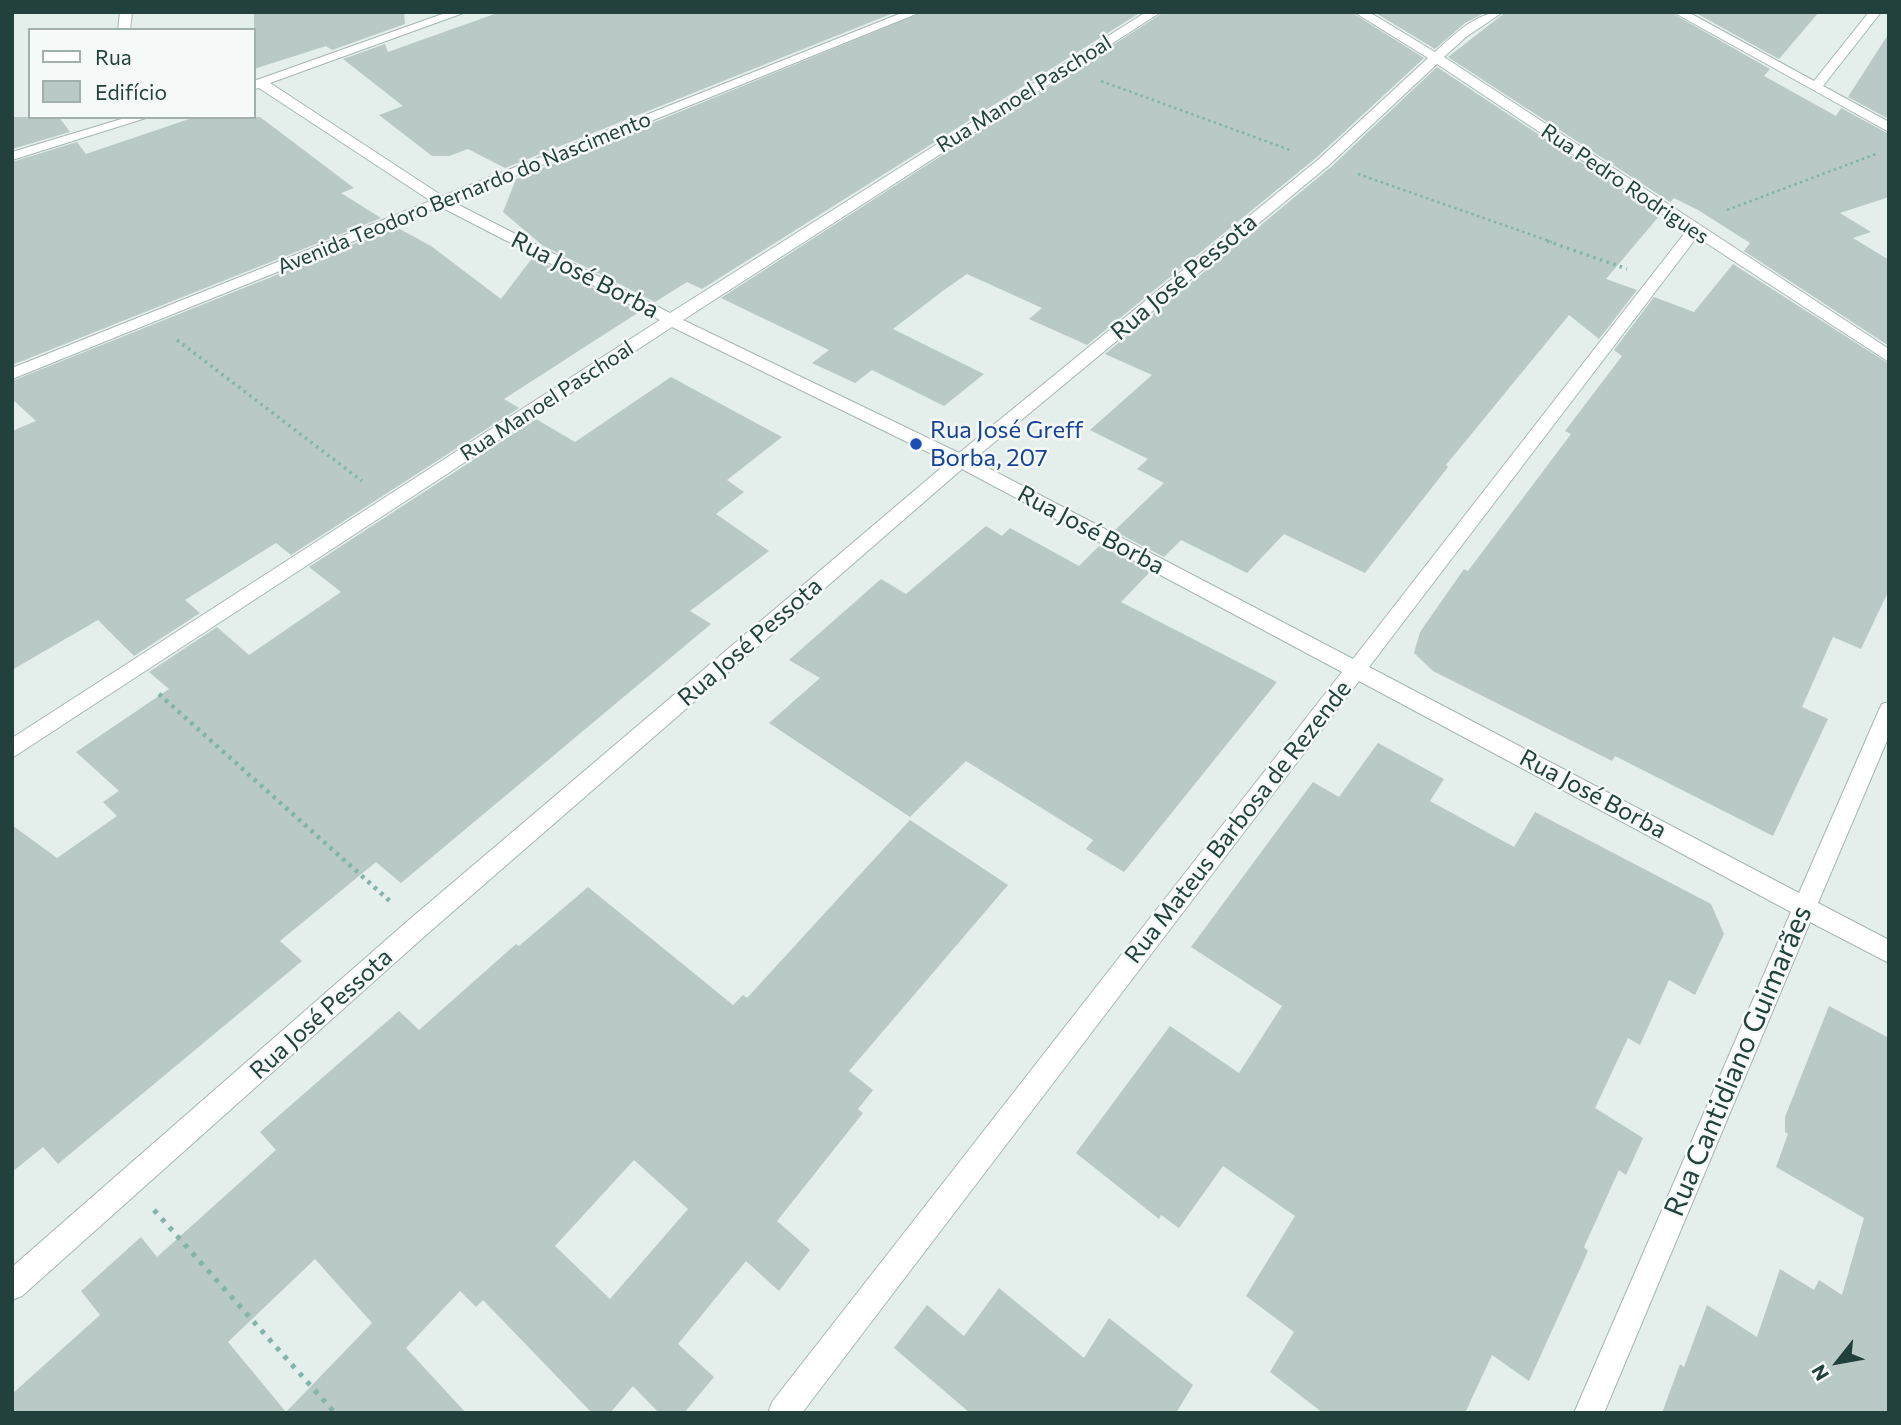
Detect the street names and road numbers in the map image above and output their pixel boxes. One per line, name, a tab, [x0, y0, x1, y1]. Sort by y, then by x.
street label: Rua Manoel Paschoal	[932, 30, 1116, 158]
street label: Avenida Teodoro Bernardo do Nascimento	[274, 106, 654, 280]
street label: Rua Pedro Rodrigues	[1536, 119, 1714, 249]
street label: Rua José Pessota	[1105, 208, 1263, 346]
street label: Rua José Borba	[506, 225, 664, 325]
street label: Rua Manoel Paschoal	[456, 336, 638, 466]
street label: Rua José Borba	[1013, 479, 1169, 581]
street label: Rua José Pessota	[672, 572, 828, 712]
street label: Rua Mateus Barbosa de Rezende	[1119, 675, 1357, 969]
street label: Rua José Borba	[1515, 743, 1671, 845]
street label: Rua Cantidiano Guimarães	[1657, 901, 1819, 1221]
street label: Rua José Pessota	[244, 943, 398, 1085]

